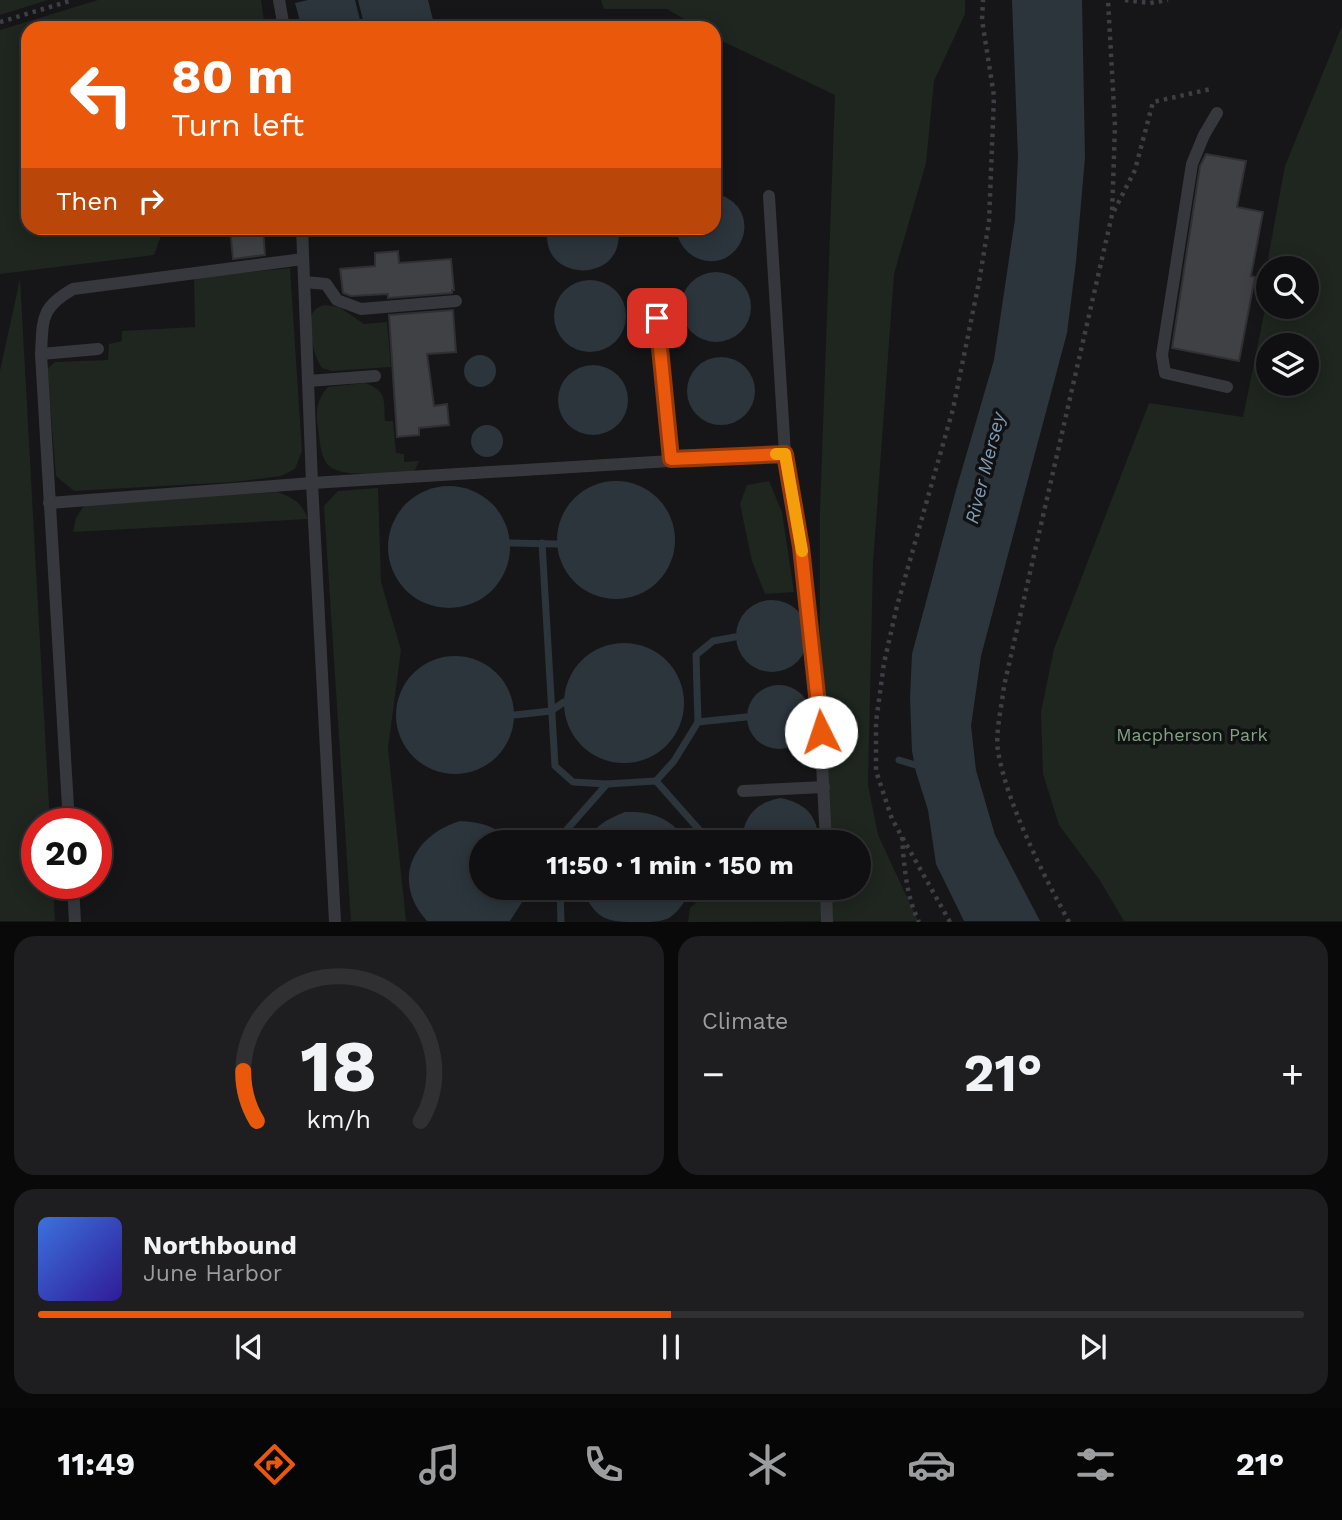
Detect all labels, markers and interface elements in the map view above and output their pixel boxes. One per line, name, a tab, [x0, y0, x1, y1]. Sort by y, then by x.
text: 80 m	[171, 47, 293, 105]
icon: left	[56, 49, 147, 140]
text: Turn left	[171, 106, 304, 144]
icon: right	[132, 182, 170, 220]
text: Then	[56, 186, 118, 216]
map controls	[1256, 256, 1319, 396]
button: search	[1256, 256, 1319, 319]
pin	[627, 288, 687, 348]
icon: arrive	[638, 299, 676, 337]
button: layers	[1256, 333, 1319, 396]
water label: River Mersey	[960, 409, 1010, 526]
position arrow	[784, 695, 858, 769]
park label: Macpherson Park	[1116, 724, 1268, 745]
speed limit sign: 20	[21, 808, 112, 899]
text: 11:50 · 1 min · 150 m	[546, 850, 794, 880]
text: Climate	[702, 1008, 788, 1035]
text: 18	[300, 1024, 378, 1110]
text: 21°	[963, 1043, 1043, 1104]
text: −	[702, 1052, 725, 1096]
text: +	[1281, 1052, 1304, 1096]
text: km/h	[307, 1105, 371, 1134]
text: Northbound	[143, 1230, 297, 1260]
text: June Harbor	[143, 1260, 282, 1287]
icon: previous	[230, 1328, 268, 1366]
icon: pause	[652, 1328, 690, 1366]
icon: next	[1074, 1328, 1112, 1366]
icon: directions	[250, 1440, 299, 1489]
icon: music	[415, 1440, 464, 1489]
icon: phone	[579, 1440, 628, 1489]
icon: climate	[743, 1440, 792, 1489]
icon: car	[907, 1440, 956, 1489]
icon: filters	[1071, 1440, 1120, 1489]
text: 11:49	[58, 1445, 135, 1483]
text: 21°	[1236, 1445, 1284, 1483]

